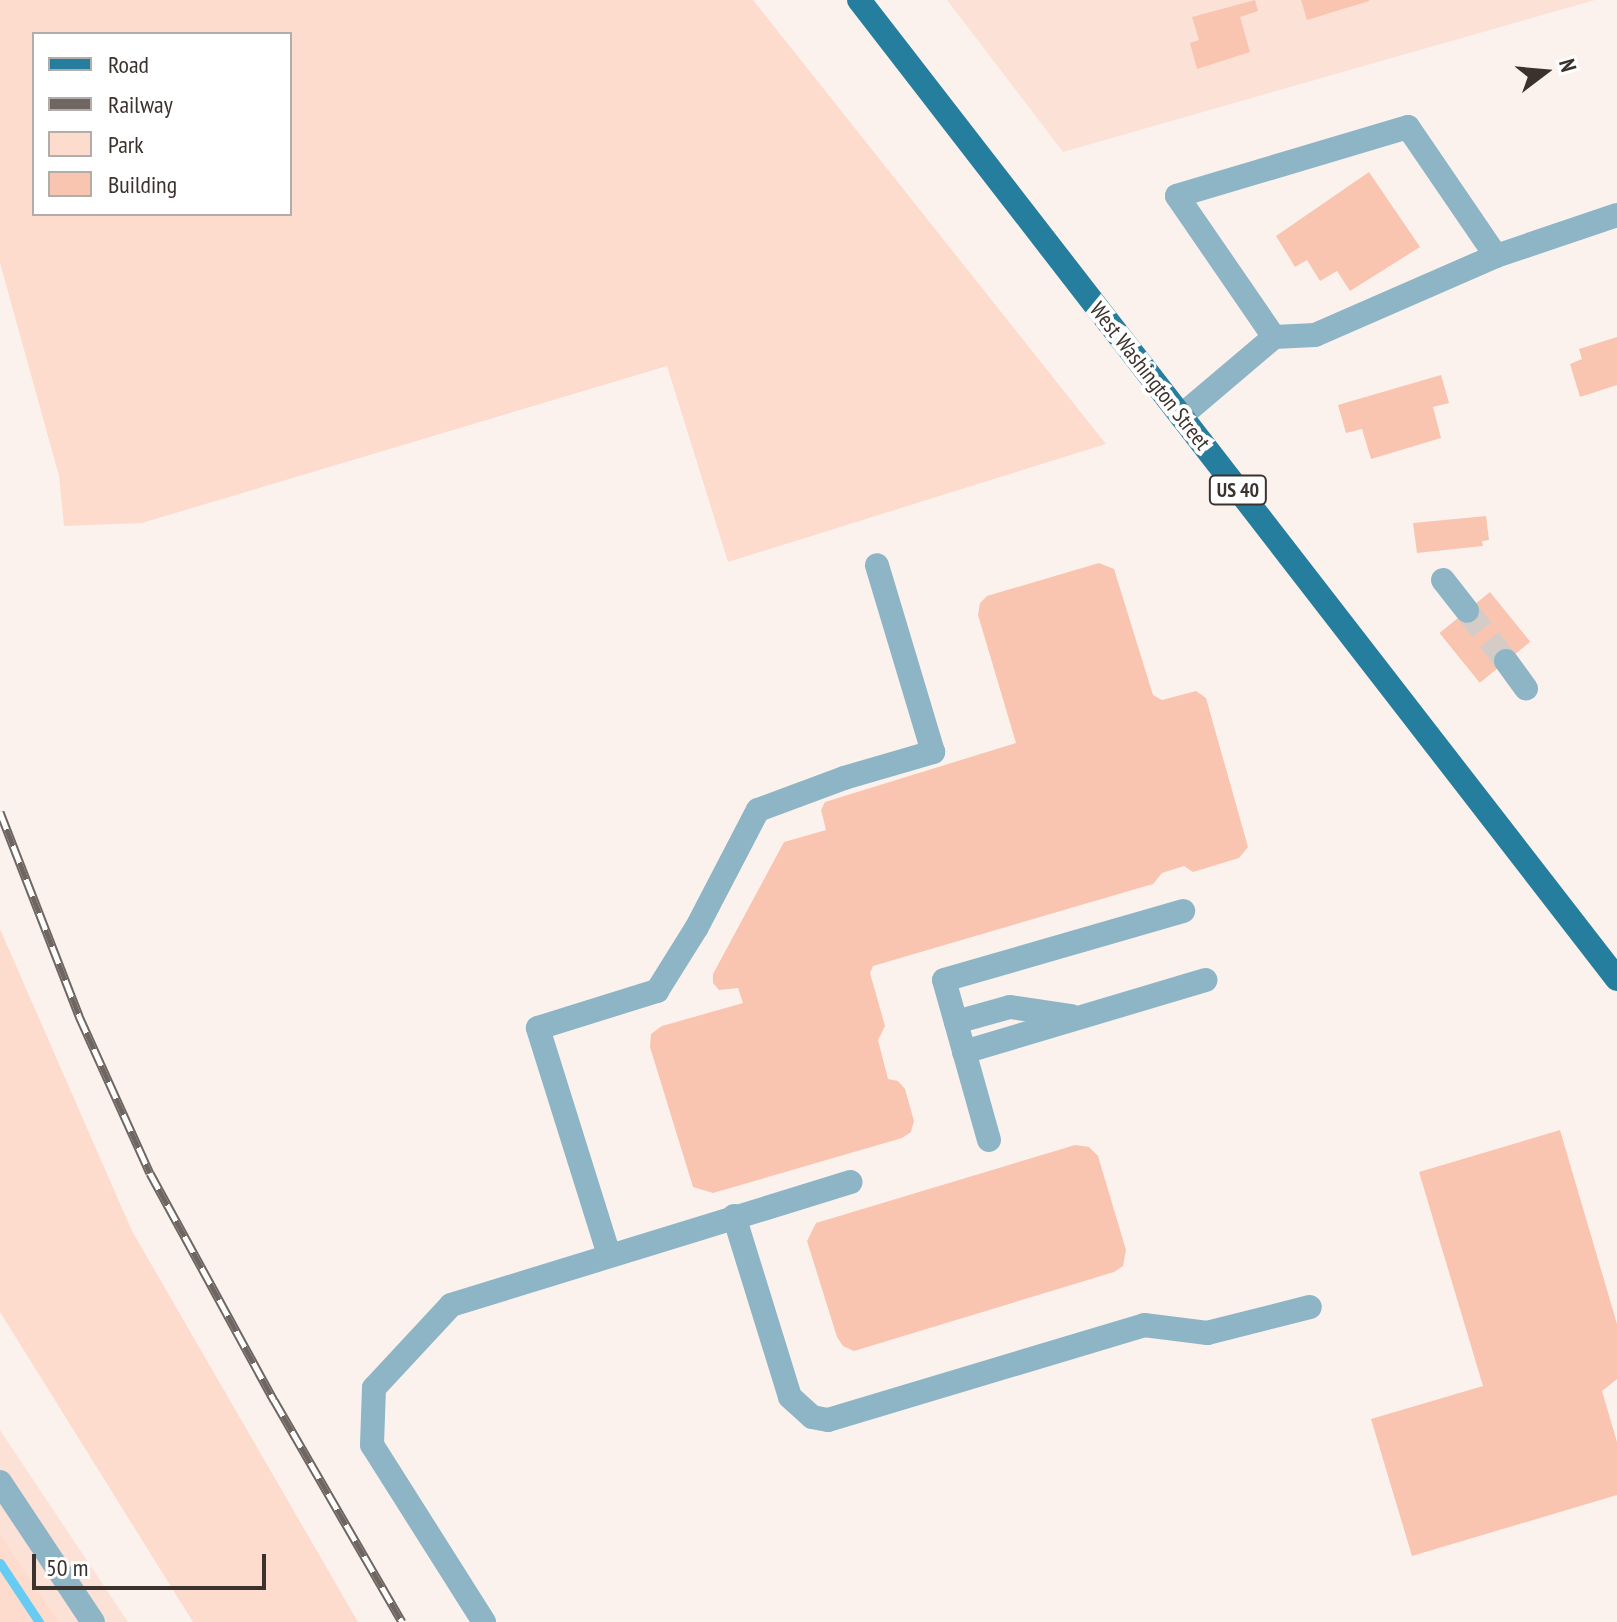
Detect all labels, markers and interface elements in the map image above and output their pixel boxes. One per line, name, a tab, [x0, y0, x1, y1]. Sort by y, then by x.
legend	[32, 32, 292, 216]
north arrow	[1505, 32, 1585, 112]
text: Road	[108, 49, 149, 80]
text: N	[1553, 56, 1583, 75]
text: Railway	[108, 89, 173, 120]
text: Park	[108, 129, 144, 160]
text: Building	[108, 169, 177, 200]
street label: West Washington Street	[1084, 297, 1216, 455]
road number: US 40	[1208, 474, 1268, 506]
scale bar	[36, 1538, 270, 1588]
text: 50 m	[46, 1552, 88, 1583]

